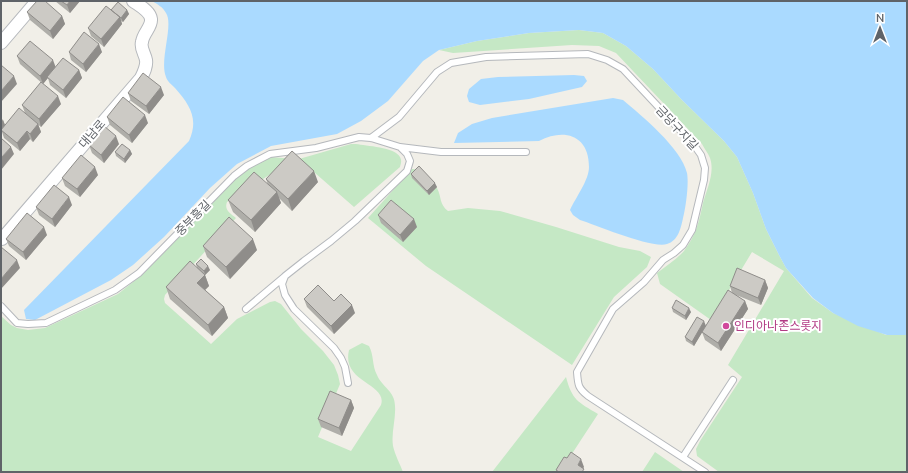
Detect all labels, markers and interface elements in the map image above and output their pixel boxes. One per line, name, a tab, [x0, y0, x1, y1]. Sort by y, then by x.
north arrow	[860, 8, 900, 48]
text: N	[876, 11, 884, 26]
street label: 금당구지길	[652, 102, 702, 154]
street label: 대남로	[75, 116, 109, 152]
street label: 중부흥길	[172, 197, 214, 239]
place label: 인디아나존스롯지	[734, 318, 822, 334]
marker: 인디아나존스롯지	[721, 321, 731, 331]

